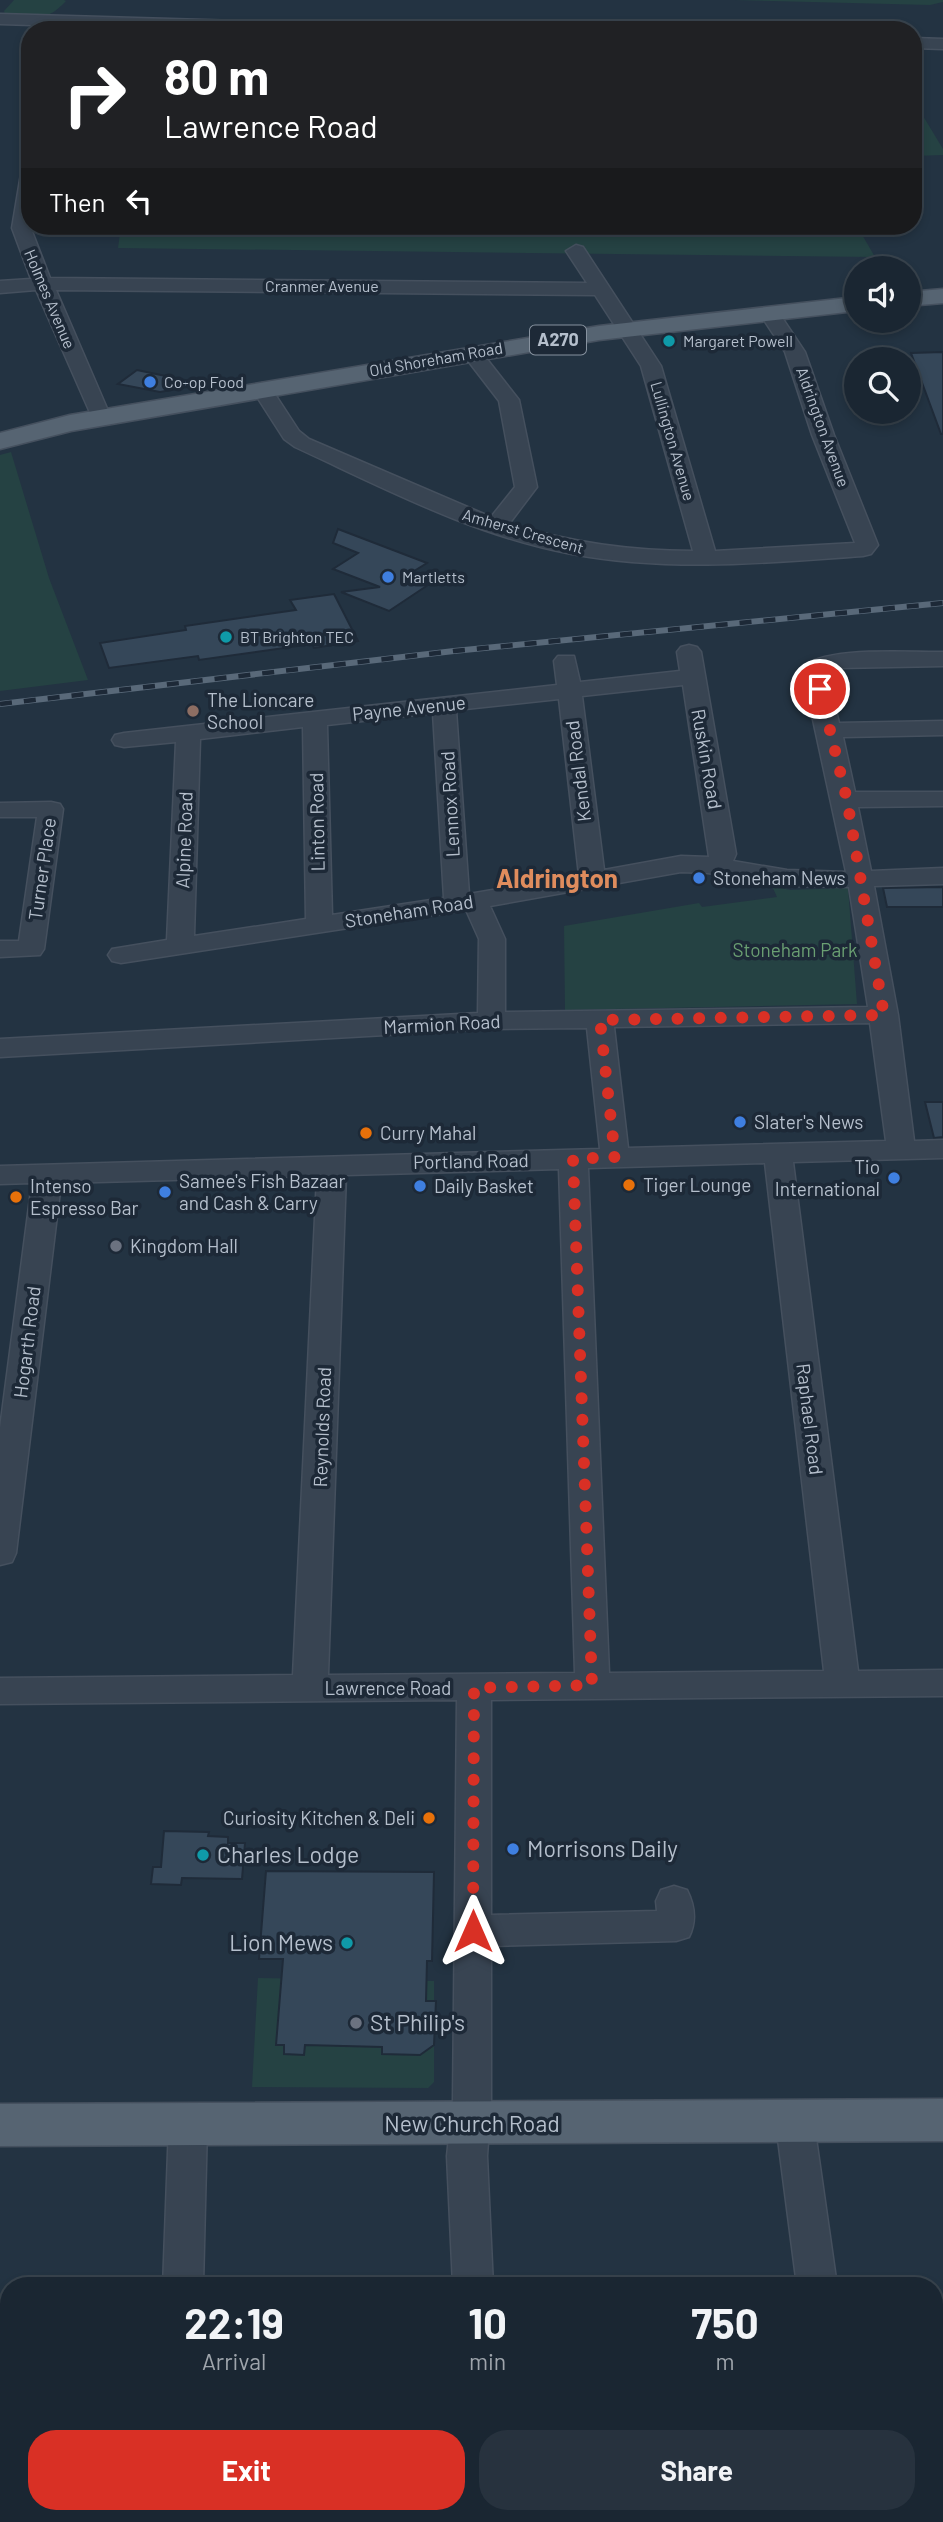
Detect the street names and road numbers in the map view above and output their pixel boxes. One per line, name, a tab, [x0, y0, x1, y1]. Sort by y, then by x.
street label: Holmes Avenue	[21, 246, 80, 351]
street label: Cranmer Avenue	[265, 276, 379, 295]
road number: A270	[530, 326, 586, 354]
street label: Old Shoreham Road	[368, 337, 504, 380]
street label: Aldrington Avenue	[793, 364, 854, 489]
street label: Lullington Avenue	[647, 379, 700, 503]
street label: Amherst Crescent	[460, 504, 586, 557]
street label: Payne Avenue	[351, 690, 467, 725]
street label: Ruskin Road	[687, 707, 728, 811]
street label: Kendal Road	[560, 719, 595, 823]
street label: Lennox Road	[435, 750, 464, 858]
street label: Linton Road	[304, 772, 329, 872]
street label: Alpine Road	[170, 791, 197, 889]
street label: Turner Place	[23, 816, 60, 922]
street label: Stoneham Road	[343, 889, 475, 932]
street label: Marmion Road	[383, 1009, 501, 1038]
street label: Portland Road	[413, 1148, 529, 1173]
street label: Hogarth Road	[8, 1285, 45, 1399]
street label: Raphael Road	[792, 1362, 829, 1476]
street label: Reynolds Road	[308, 1366, 335, 1488]
street label: Lawrence Road	[325, 1676, 451, 1699]
street label: New Church Road	[384, 2109, 560, 2137]

